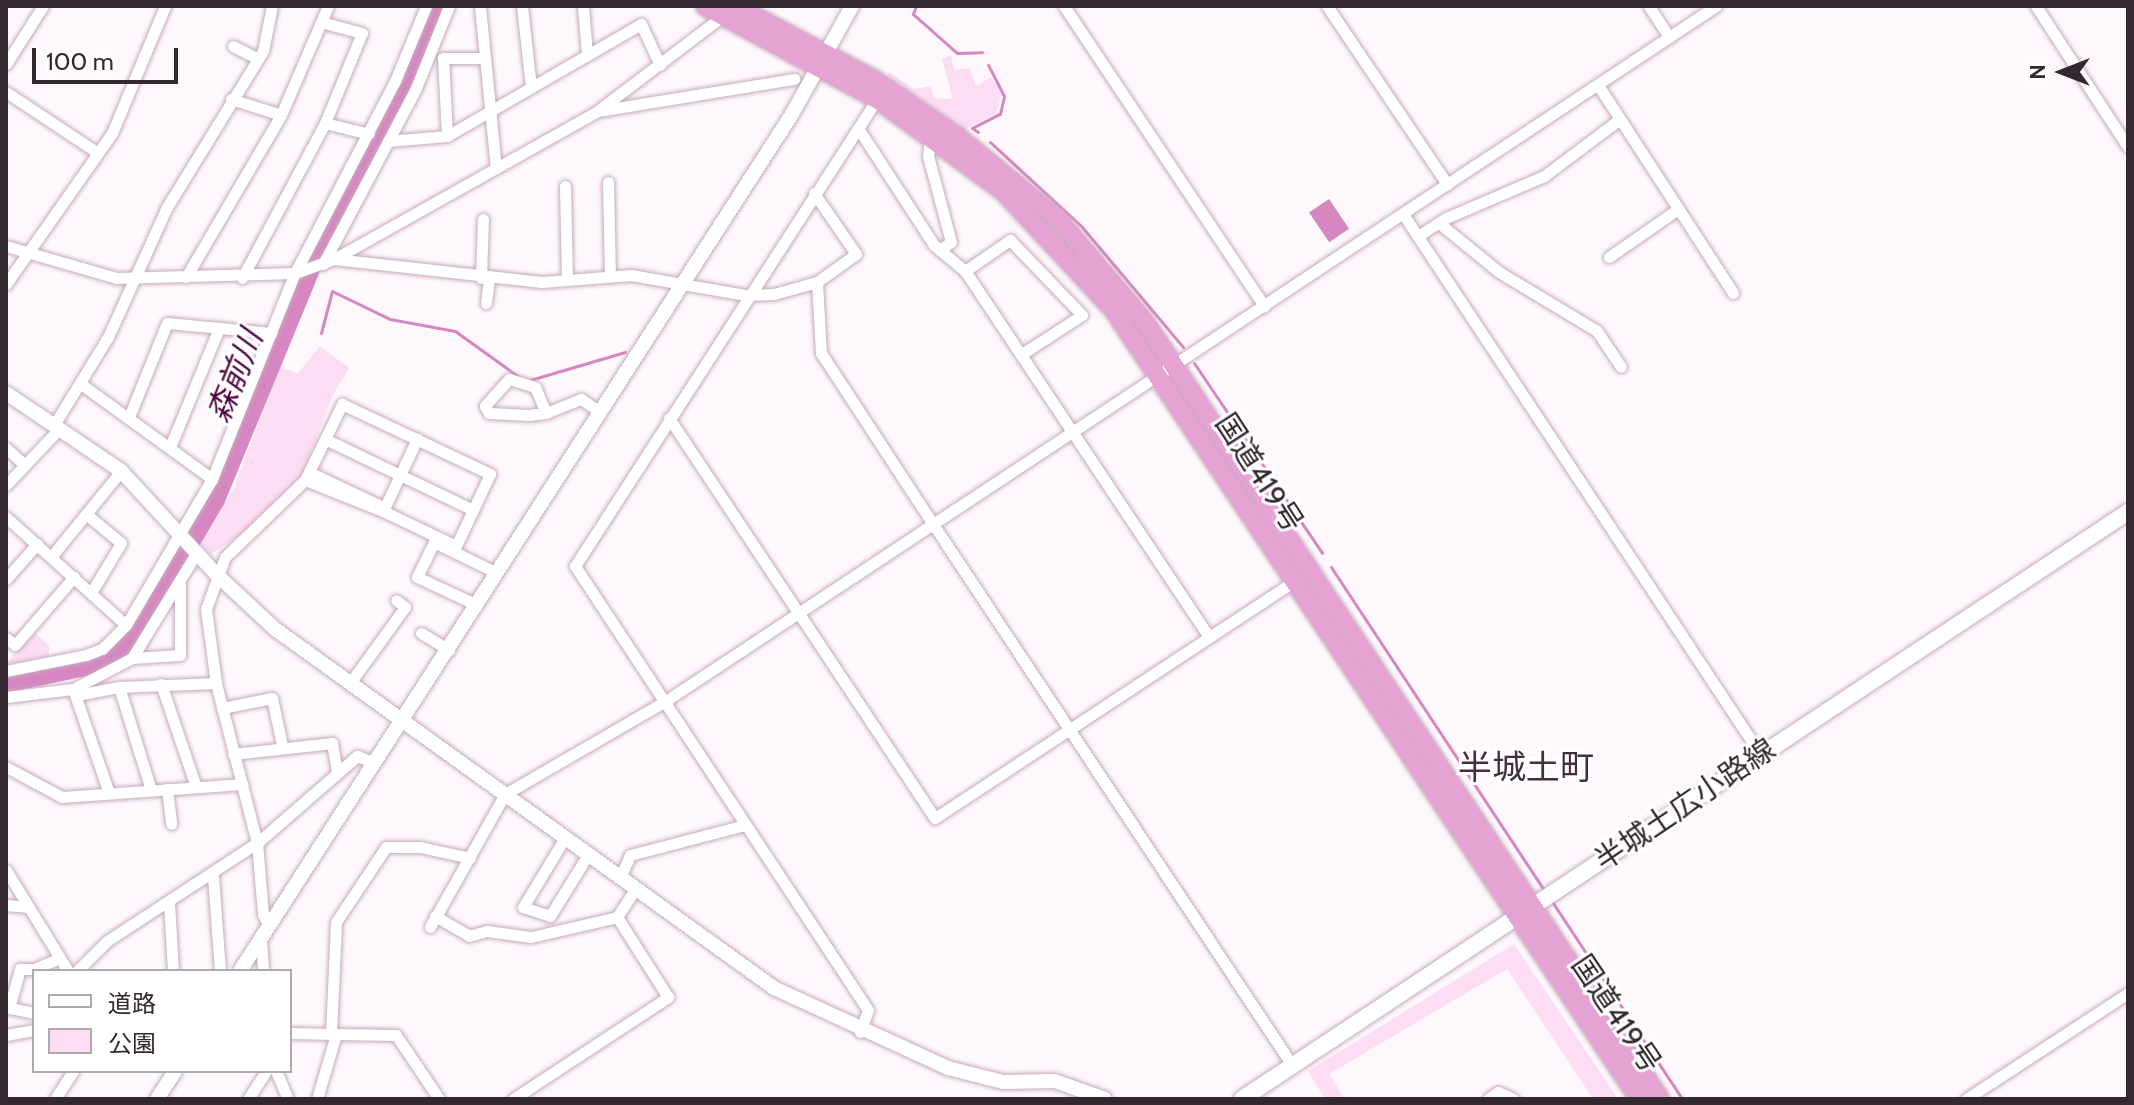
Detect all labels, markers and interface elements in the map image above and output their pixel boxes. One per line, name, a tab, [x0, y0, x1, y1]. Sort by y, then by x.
scale bar	[36, 32, 182, 82]
north arrow	[2022, 32, 2102, 112]
text: 100 m	[46, 47, 114, 76]
text: N	[2024, 64, 2051, 80]
water label: 森前川	[199, 324, 271, 428]
street label: 国道419号	[1207, 407, 1311, 539]
street label: 半城土広小路線	[1588, 731, 1782, 879]
district label: 半城土町	[1458, 748, 1594, 788]
street label: 国道419号	[1564, 948, 1668, 1080]
legend	[32, 969, 292, 1073]
text: 道路	[108, 989, 156, 1018]
text: 公園	[108, 1029, 156, 1058]

